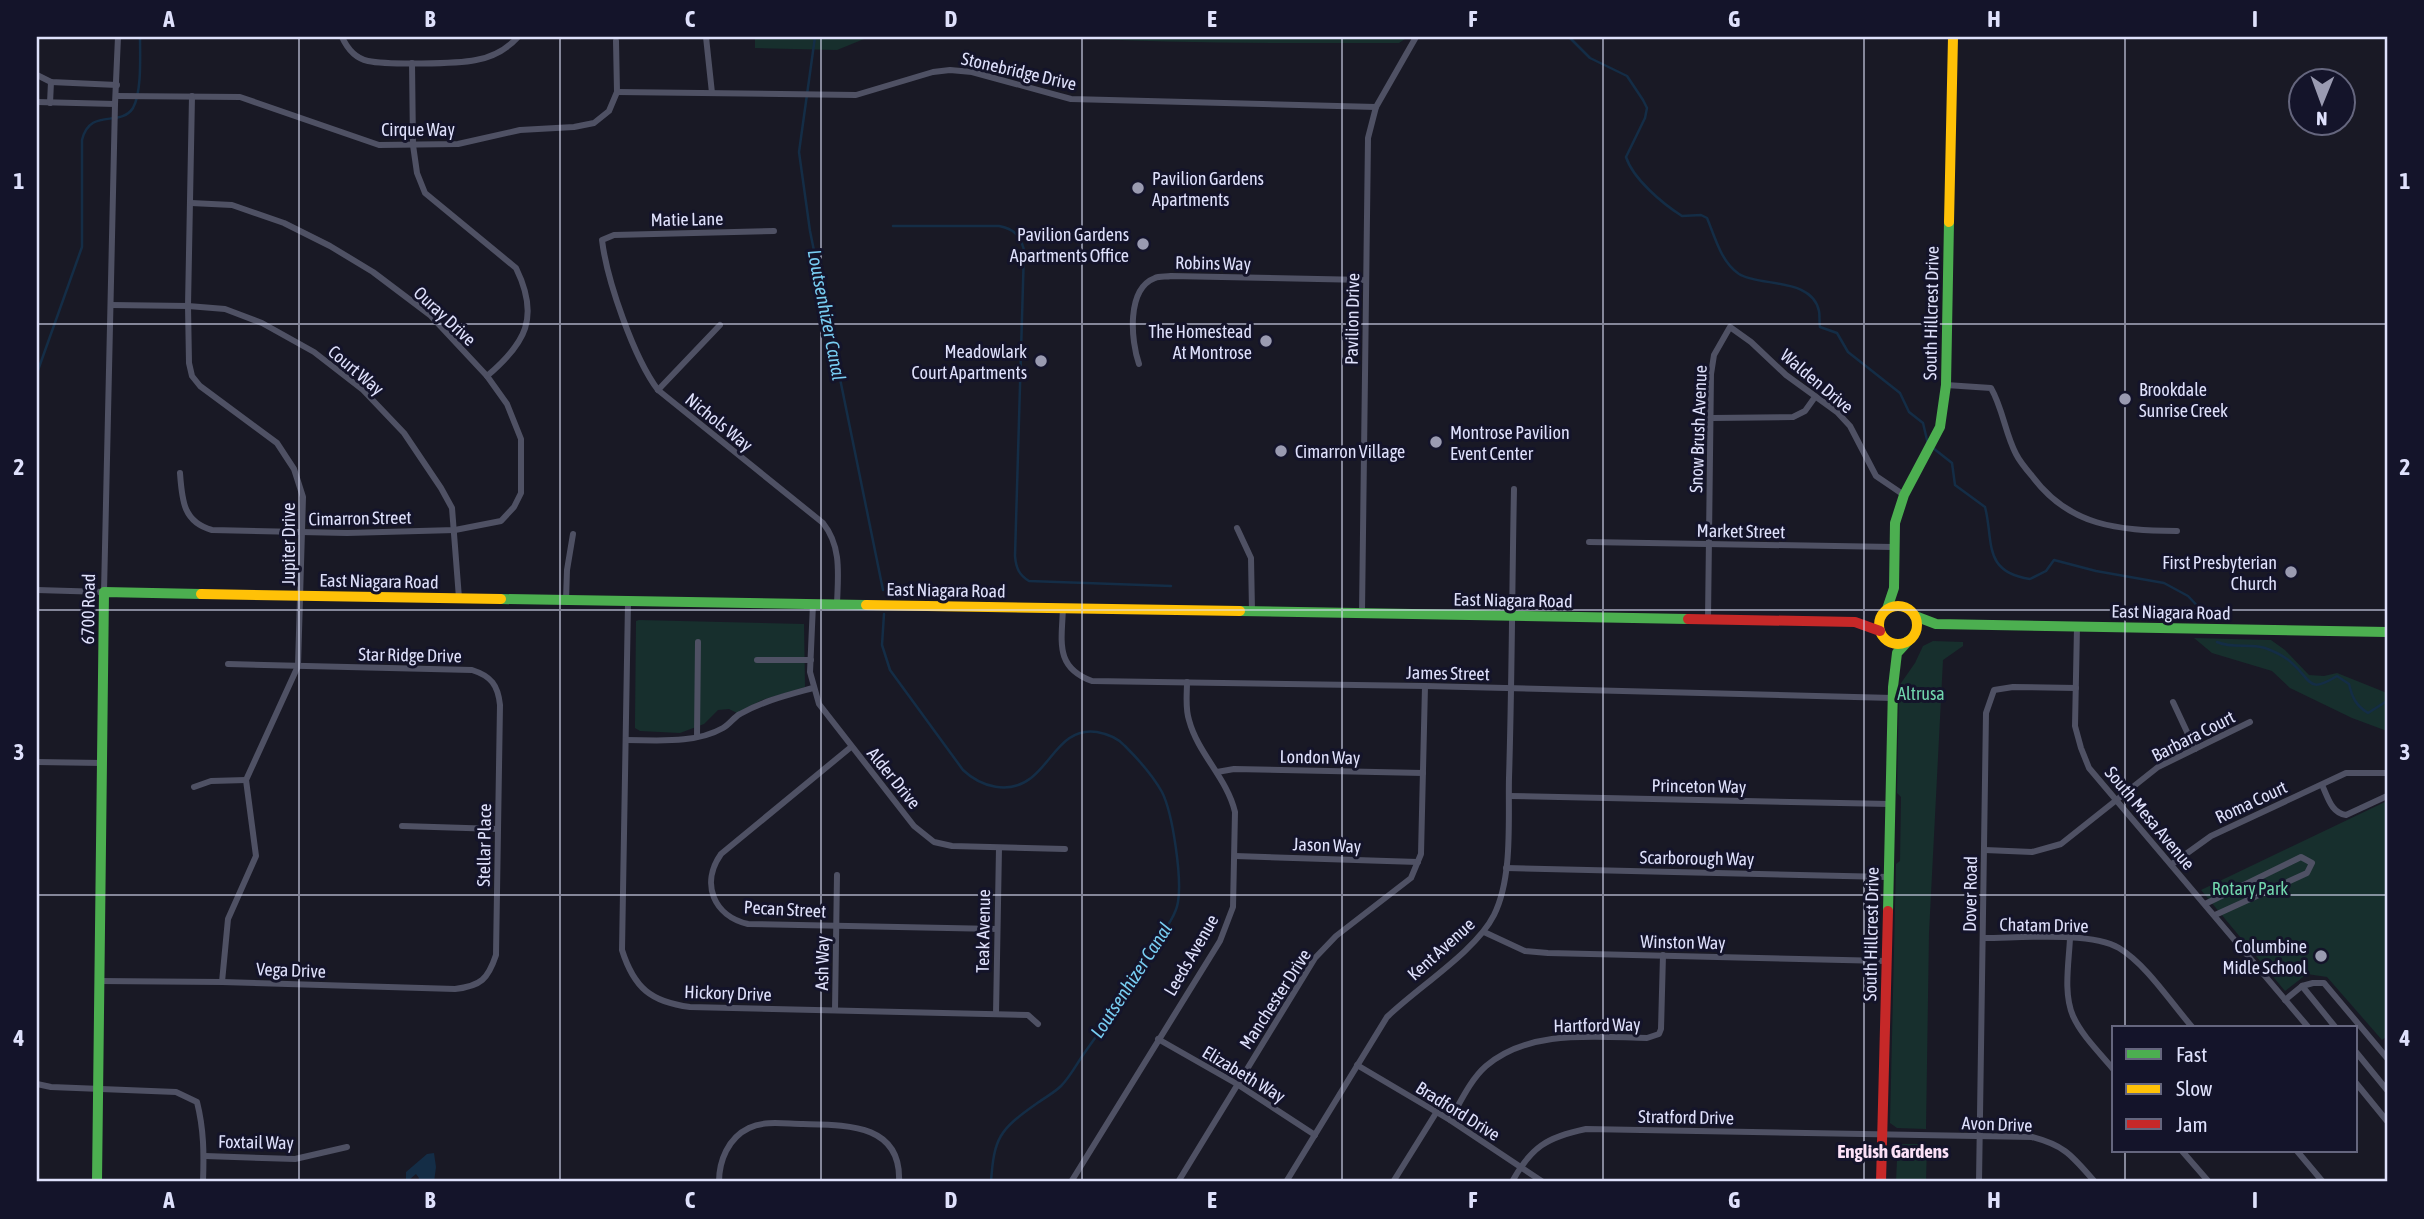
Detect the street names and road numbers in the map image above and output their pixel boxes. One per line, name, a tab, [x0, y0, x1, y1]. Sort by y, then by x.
street label: Stonebridge Drive	[959, 48, 1079, 94]
street label: Cirque Way	[381, 119, 455, 140]
street label: Matie Lane	[651, 208, 723, 230]
street label: South Hillcrest Drive	[1919, 246, 1943, 380]
street label: Robins Way	[1175, 252, 1251, 274]
street label: Pavilion Drive	[1341, 273, 1363, 365]
street label: Ouray Drive	[410, 282, 480, 350]
street label: Court Way	[324, 341, 388, 399]
street label: Walden Drive	[1776, 345, 1858, 417]
street label: Snow Brush Avenue	[1685, 365, 1711, 493]
street label: Nichols Way	[681, 389, 757, 455]
street label: Jupiter Drive	[278, 502, 299, 586]
street label: Cimarron Street	[308, 507, 412, 529]
street label: Market Street	[1697, 520, 1785, 542]
street label: East Niagara Road	[319, 569, 439, 593]
street label: 6700 Road	[77, 573, 99, 645]
street label: East Niagara Road	[886, 578, 1006, 602]
street label: East Niagara Road	[1453, 588, 1573, 612]
street label: East Niagara Road	[2111, 600, 2231, 624]
street label: Star Ridge Drive	[358, 644, 462, 666]
street label: James Street	[1406, 662, 1490, 684]
street label: Barbara Court	[2148, 706, 2238, 766]
street label: Alder Drive	[863, 743, 925, 813]
street label: London Way	[1280, 746, 1360, 768]
street label: South Mesa Avenue	[2101, 762, 2199, 874]
street label: Princeton Way	[1651, 775, 1747, 797]
street label: Roma Court	[2212, 776, 2290, 828]
street label: Stellar Place	[473, 803, 495, 887]
street label: Jason Way	[1292, 833, 1362, 857]
street label: Scarborough Way	[1640, 847, 1754, 869]
street label: Dover Road	[1959, 856, 1981, 932]
street label: South Hillcrest Drive	[1859, 867, 1883, 1001]
street label: Teak Avenue	[972, 889, 994, 973]
street label: Pecan Street	[743, 896, 827, 922]
street label: Leeds Avenue	[1159, 911, 1223, 999]
street label: Kent Avenue	[1403, 913, 1479, 985]
street label: Chatam Drive	[1999, 914, 2089, 936]
street label: Winston Way	[1640, 931, 1726, 953]
street label: Ash Way	[811, 935, 833, 991]
street label: Manchester Drive	[1235, 945, 1315, 1053]
street label: Vega Drive	[256, 958, 326, 982]
street label: Hickory Drive	[684, 981, 772, 1005]
street label: Hartford Way	[1553, 1014, 1641, 1036]
street label: Elizabeth Way	[1199, 1041, 1289, 1107]
street label: Bradford Drive	[1412, 1077, 1504, 1145]
street label: Stratford Drive	[1638, 1106, 1734, 1128]
street label: Avon Drive	[1961, 1112, 2033, 1136]
street label: Foxtail Way	[218, 1131, 294, 1153]

